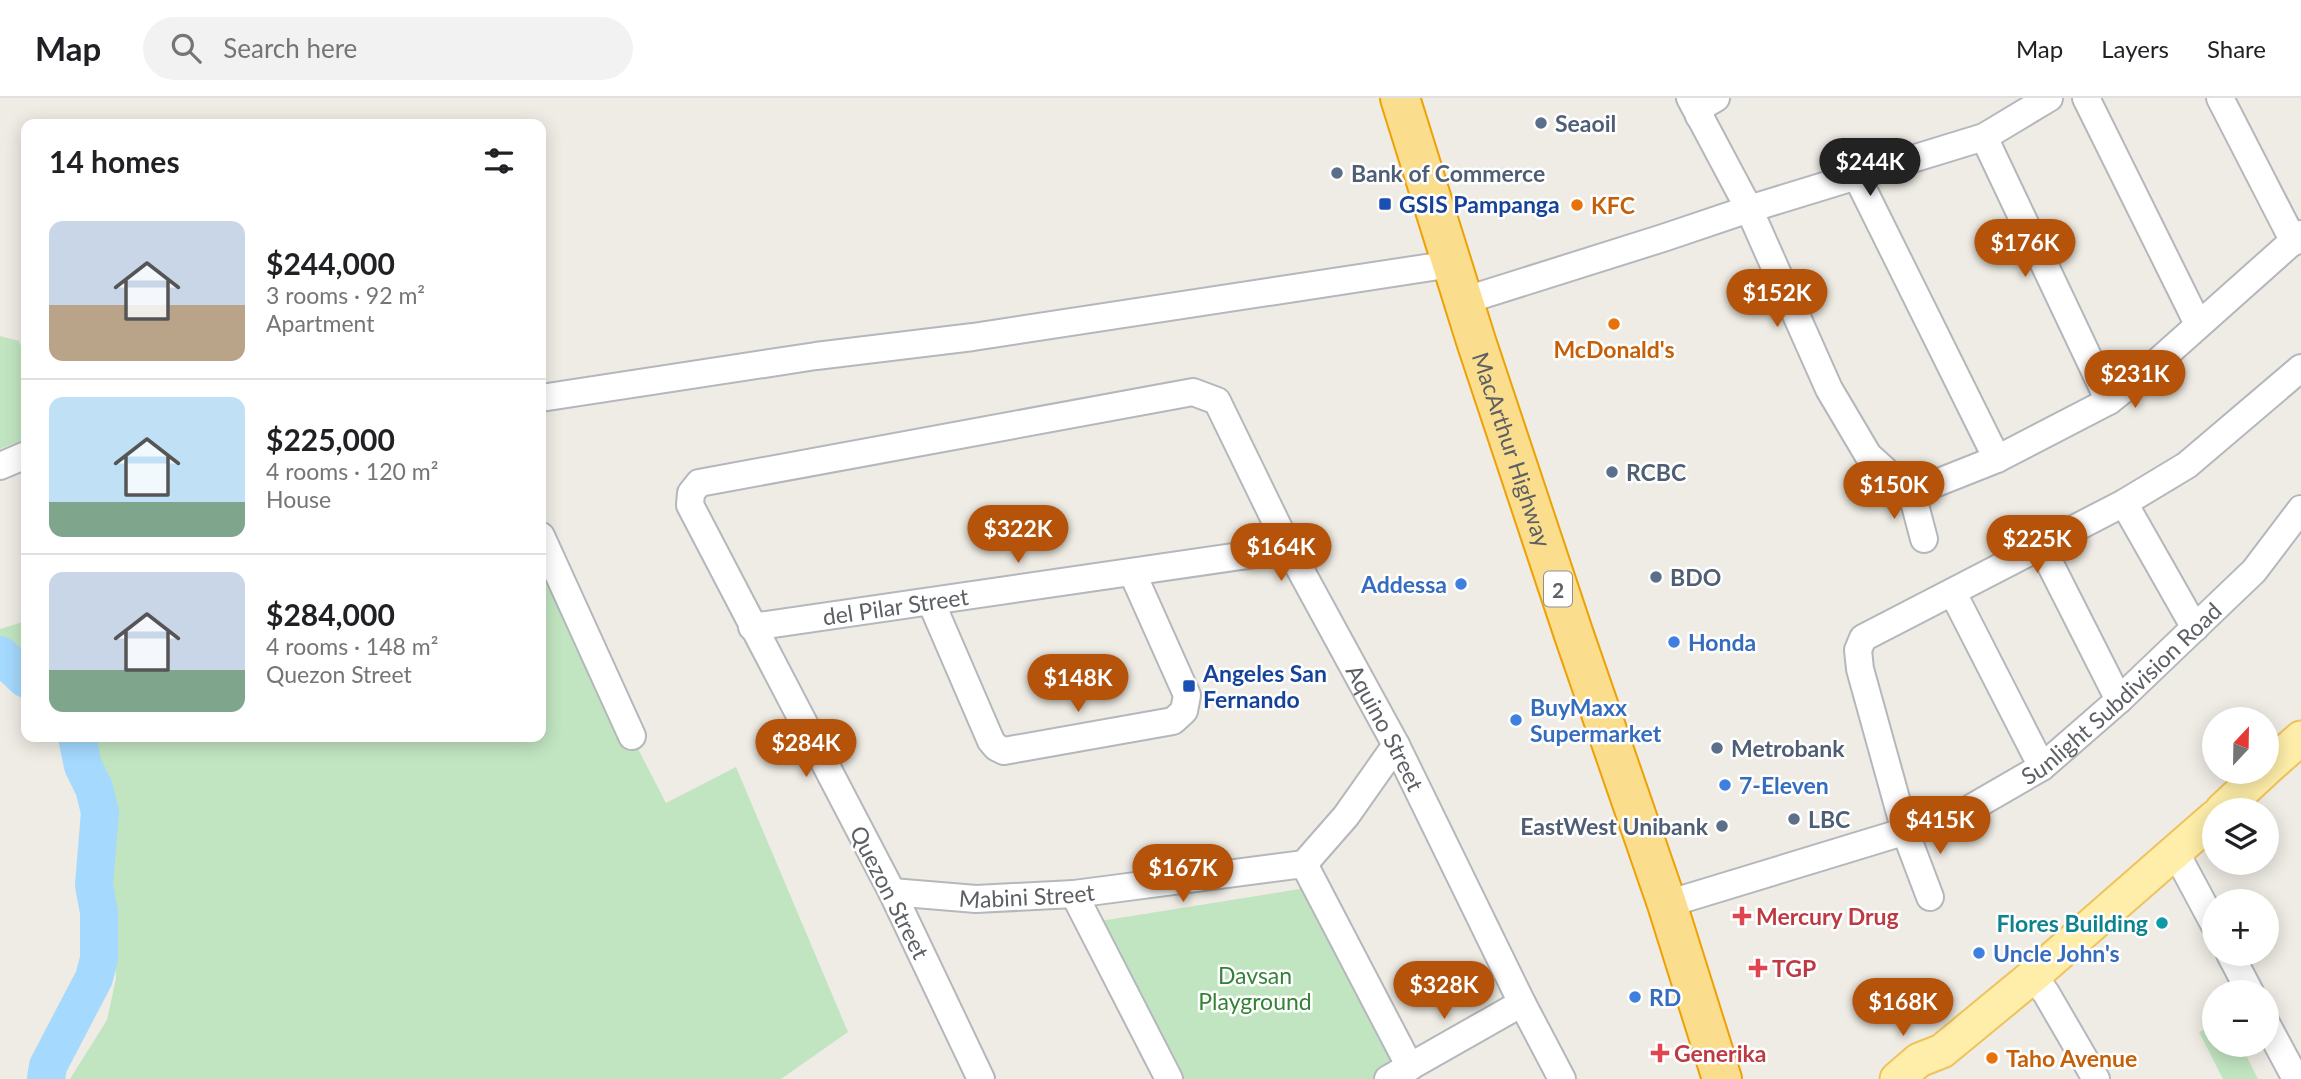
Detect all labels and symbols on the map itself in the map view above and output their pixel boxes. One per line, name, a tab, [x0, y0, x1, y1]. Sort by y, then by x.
place label: Seaoil	[1555, 109, 1616, 137]
marker: Seaoil	[1533, 115, 1549, 131]
pin: $244K	[1821, 139, 1919, 198]
place label: Bank of Commerce	[1351, 159, 1545, 187]
marker: Bank of Commerce	[1329, 165, 1345, 181]
place label: GSIS Pampanga	[1399, 190, 1560, 218]
place label: KFC	[1591, 191, 1635, 219]
marker: GSIS Pampanga	[1377, 196, 1393, 212]
marker: KFC	[1569, 197, 1585, 213]
pin: $176K	[1976, 220, 2074, 279]
pin: $152K	[1728, 270, 1826, 329]
marker: McDonald's	[1606, 316, 1622, 332]
place label: McDonald's	[1553, 335, 1675, 363]
street label: MacArthur Highway	[1467, 348, 1558, 551]
pin: $231K	[2086, 350, 2184, 410]
place label: RCBC	[1626, 458, 1686, 486]
pin: $150K	[1845, 462, 1943, 521]
marker: RCBC	[1604, 464, 1620, 480]
pin: $322K	[969, 505, 1067, 565]
pin: $225K	[1988, 516, 2086, 575]
pin: $164K	[1232, 524, 1330, 583]
place label: BDO	[1670, 563, 1721, 591]
marker: BDO	[1648, 569, 1664, 585]
place label: Addessa	[1360, 570, 1447, 598]
road number: 2	[1544, 572, 1572, 606]
marker: Addessa	[1453, 576, 1469, 592]
street label: del Pilar Street	[821, 582, 971, 631]
street label: Sunlight Subdivision Road	[2016, 596, 2227, 790]
place label: Honda	[1688, 628, 1756, 656]
marker: Honda	[1666, 634, 1682, 650]
pin: $148K	[1029, 654, 1127, 714]
place label: Angeles San Fernando	[1202, 659, 1327, 713]
street label: Aquino Street	[1341, 659, 1430, 796]
marker: Angeles San Fernando	[1181, 678, 1197, 694]
place label: BuyMaxx Supermarket	[1530, 693, 1662, 747]
north arrow	[2202, 707, 2278, 784]
marker: BuyMaxx Supermarket	[1508, 712, 1524, 728]
pin: $284K	[757, 720, 855, 779]
place label: Metrobank	[1731, 734, 1845, 762]
marker: Metrobank	[1709, 740, 1725, 756]
place label: 7-Eleven	[1739, 771, 1829, 799]
marker: 7-Eleven	[1717, 777, 1733, 793]
pin: $415K	[1891, 796, 1989, 856]
place label: LBC	[1808, 805, 1850, 833]
marker: LBC	[1786, 811, 1802, 827]
place label: EastWest Unibank	[1520, 812, 1709, 840]
marker: EastWest Unibank	[1714, 818, 1730, 834]
street label: Quezon Street	[844, 821, 936, 964]
pin: $167K	[1134, 844, 1232, 904]
street label: Mabini Street	[958, 877, 1097, 913]
place label: Mercury Drug	[1756, 902, 1899, 930]
marker: Mercury Drug	[1734, 908, 1750, 924]
place label: Flores Building	[1997, 909, 2148, 937]
marker: Flores Building	[2154, 915, 2170, 931]
place label: Uncle John's	[1993, 939, 2120, 967]
marker: Uncle John's	[1971, 945, 1987, 961]
place label: TGP	[1772, 954, 1816, 982]
marker: TGP	[1750, 960, 1766, 976]
park label: Davsan Playground	[1198, 961, 1312, 1015]
pin: $328K	[1395, 962, 1493, 1021]
pin: $168K	[1854, 978, 1952, 1038]
place label: RD	[1649, 983, 1681, 1011]
marker: RD	[1627, 989, 1643, 1005]
place label: Generika	[1674, 1039, 1766, 1067]
place label: Taho Avenue	[2006, 1044, 2137, 1072]
marker: Generika	[1652, 1045, 1668, 1061]
marker: Taho Avenue	[1984, 1050, 2000, 1066]

